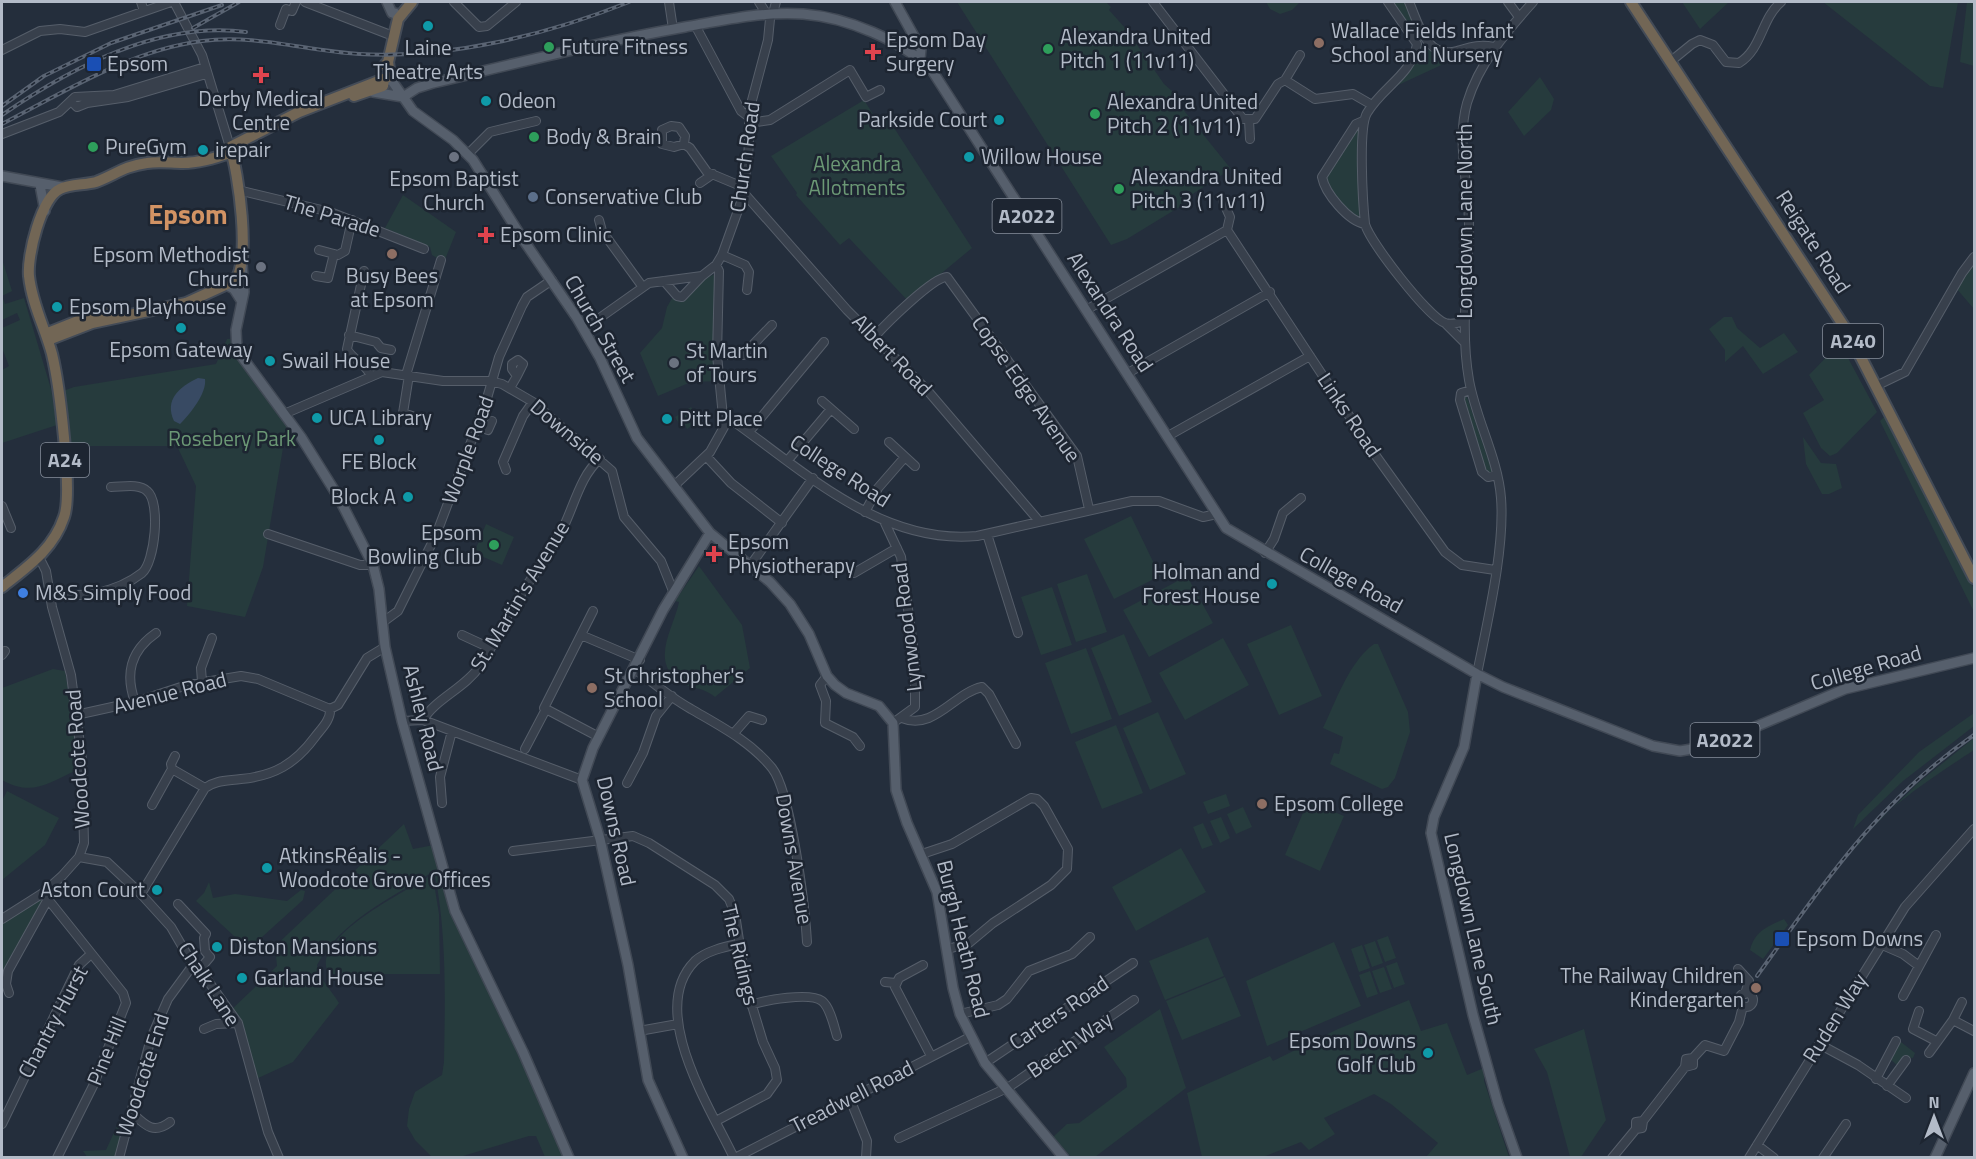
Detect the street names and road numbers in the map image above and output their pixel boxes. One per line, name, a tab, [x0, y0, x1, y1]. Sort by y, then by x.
street label: Church Road	[720, 99, 768, 214]
street label: Longdown Lane North	[1448, 123, 1480, 319]
street label: Reigate Road	[1768, 184, 1859, 299]
street label: The Parade	[280, 185, 385, 245]
road number: A2022	[992, 199, 1062, 233]
street label: Alexandra Road	[1060, 245, 1162, 378]
street label: Church Street	[557, 268, 645, 389]
street label: Albert Road	[845, 306, 940, 403]
street label: Copse Edge Avenue	[964, 309, 1089, 468]
road number: A240	[1823, 324, 1883, 358]
street label: Links Road	[1310, 366, 1390, 463]
street label: Worple Road	[433, 391, 501, 508]
street label: Downside	[524, 391, 612, 472]
street label: College Road	[784, 426, 897, 515]
road number: A24	[41, 443, 89, 477]
street label: St. Martin's Avenue	[462, 514, 577, 677]
street label: College Road	[1294, 537, 1409, 621]
street label: Lynwood Road	[882, 561, 930, 693]
street label: College Road	[1806, 636, 1925, 698]
street label: Ashley Road	[395, 661, 453, 775]
street label: Avenue Road	[110, 662, 230, 722]
street label: Woodcote Road	[56, 688, 98, 830]
road number: A2022	[1690, 723, 1760, 757]
street label: Downs Road	[589, 773, 645, 889]
street label: Downs Avenue	[768, 791, 822, 927]
street label: Longdown Lane South	[1436, 829, 1512, 1028]
street label: Burgh Heath Road	[929, 856, 999, 1021]
street label: The Ridings	[714, 901, 768, 1008]
street label: Chalk Lane	[170, 935, 249, 1032]
street label: Chantry Hurst	[9, 959, 96, 1084]
street label: Ruden Way	[1794, 966, 1874, 1069]
street label: Carters Road	[1002, 967, 1115, 1057]
street label: Beech Way	[1020, 1003, 1119, 1085]
street label: Woodcote End	[107, 1009, 177, 1141]
street label: Pine Hill	[78, 1011, 134, 1090]
street label: Treadwell Road	[784, 1051, 919, 1141]

